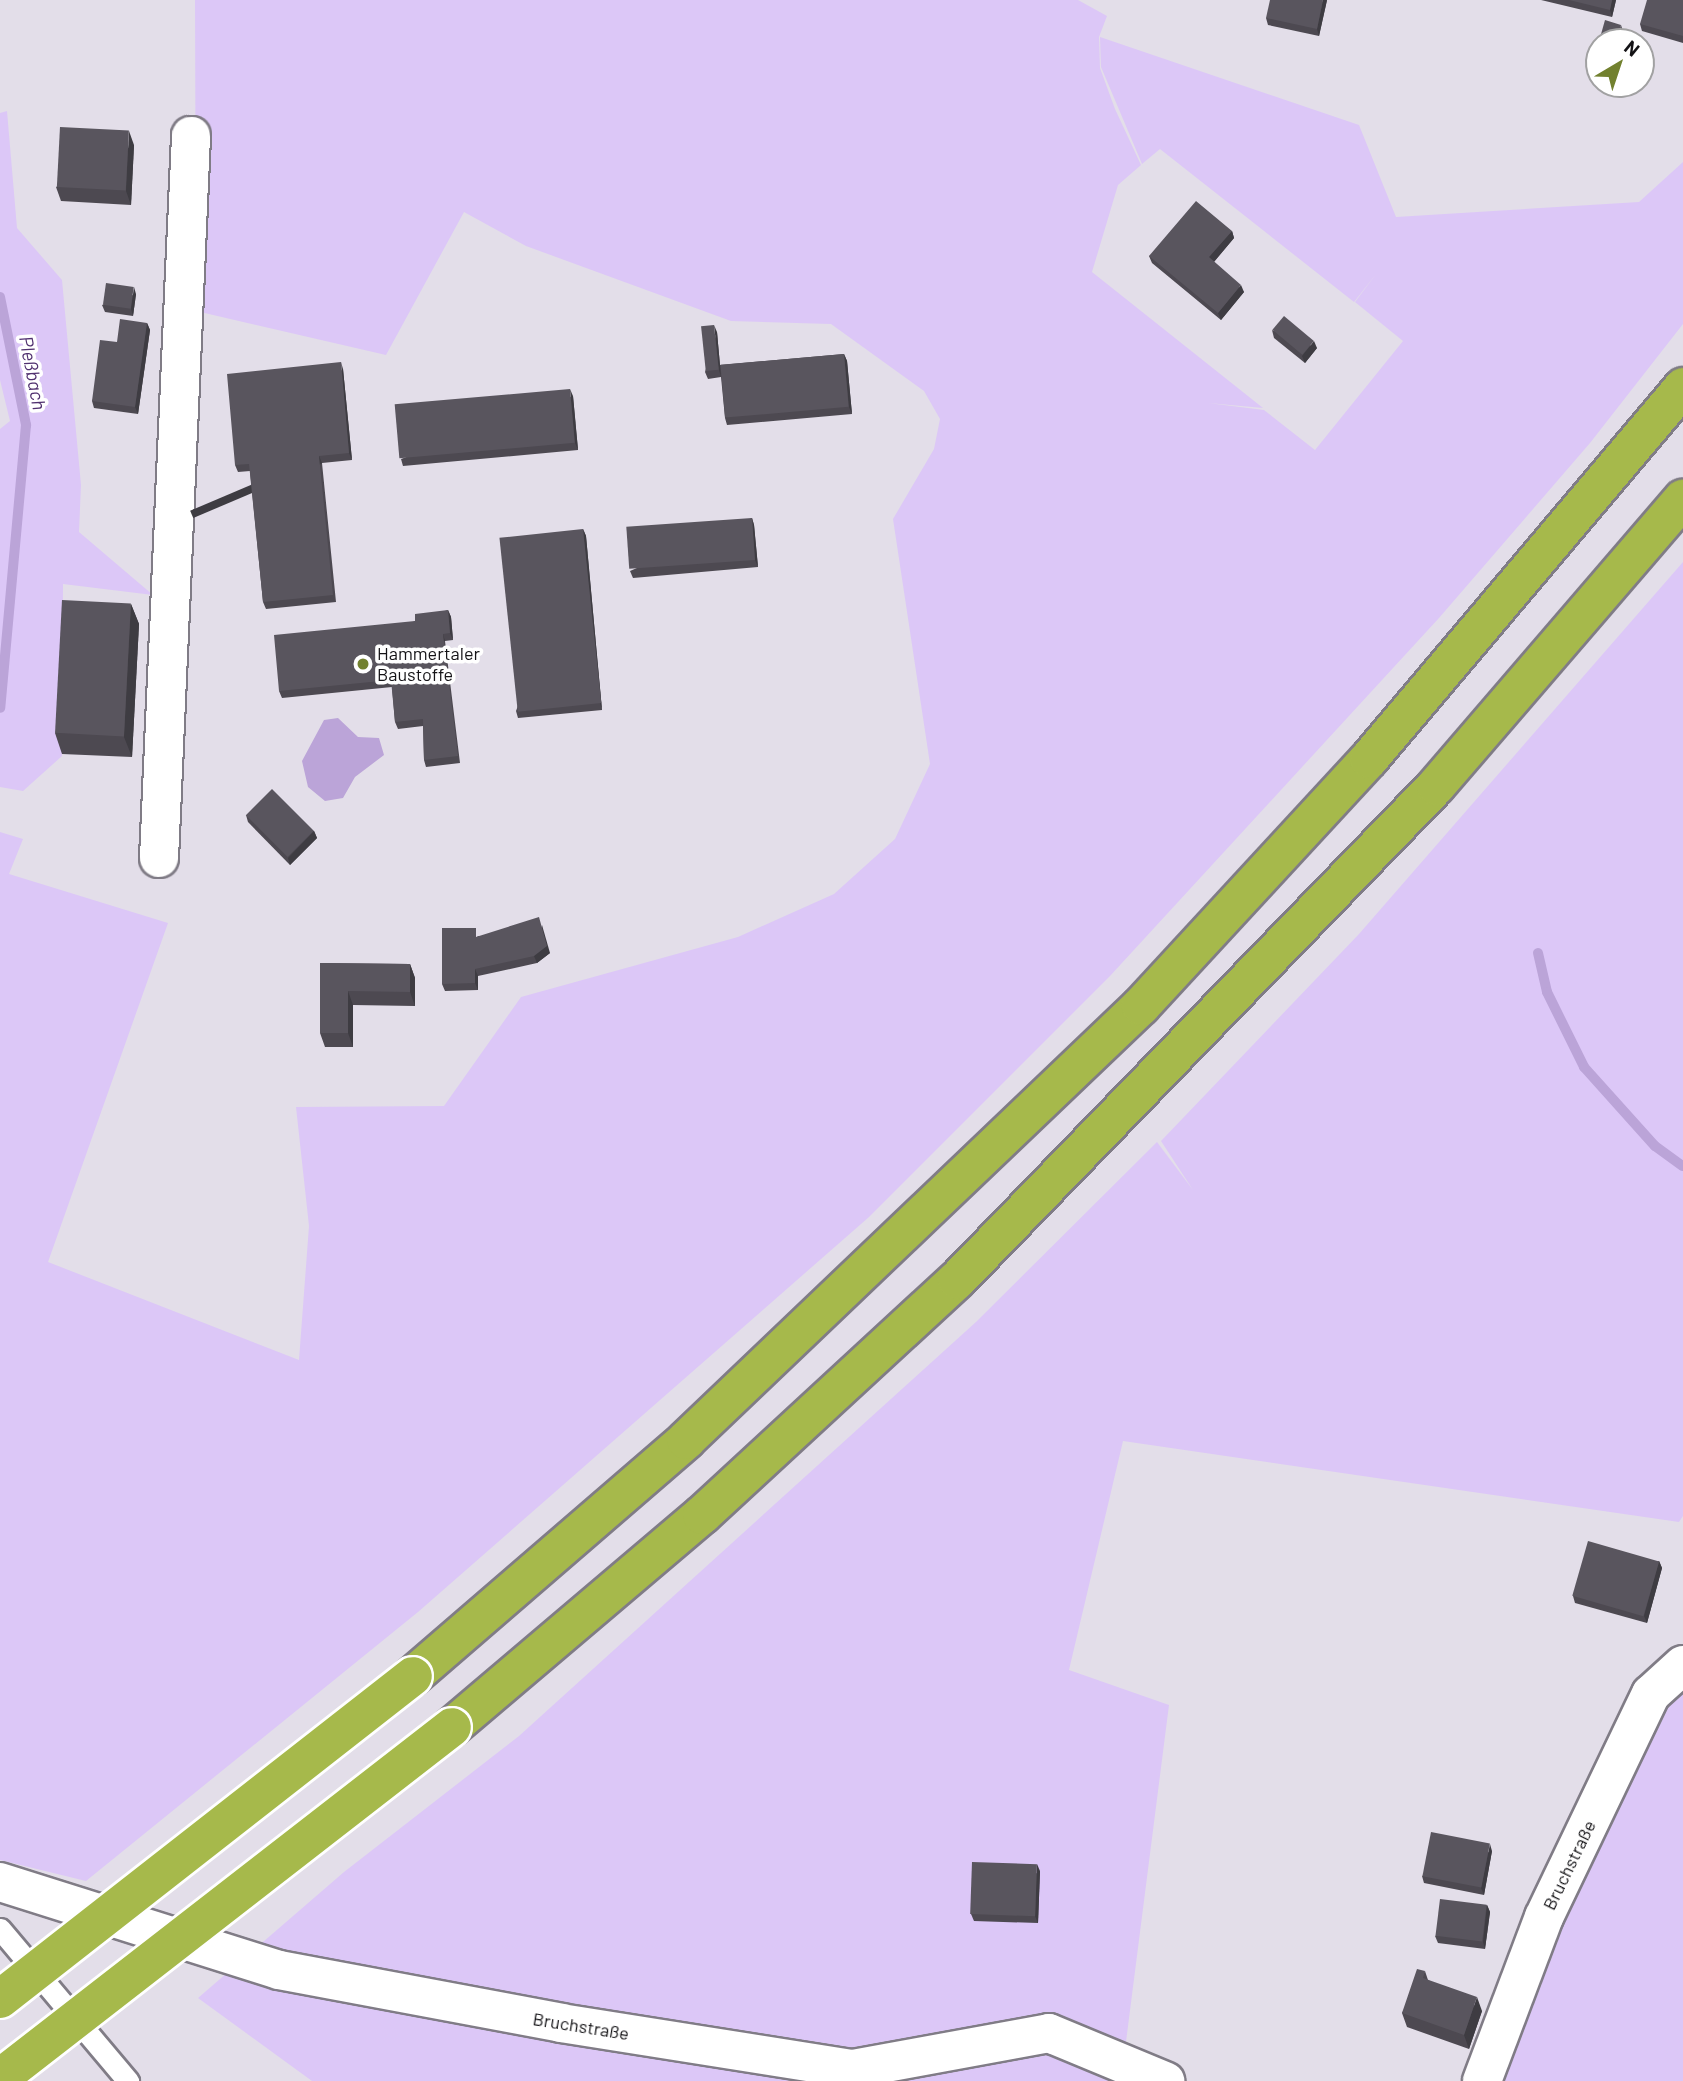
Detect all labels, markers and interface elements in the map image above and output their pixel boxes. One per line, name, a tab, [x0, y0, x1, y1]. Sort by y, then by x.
north arrow	[1585, 28, 1655, 98]
text: N	[1620, 35, 1644, 61]
water label: Pleßbach	[15, 334, 51, 412]
place label: Hammertaler Baustoffe	[377, 643, 480, 686]
marker: Hammertaler Baustoffe	[355, 656, 371, 672]
street label: Bruchstraße	[1538, 1817, 1600, 1913]
street label: Bruchstraße	[531, 2008, 631, 2044]

